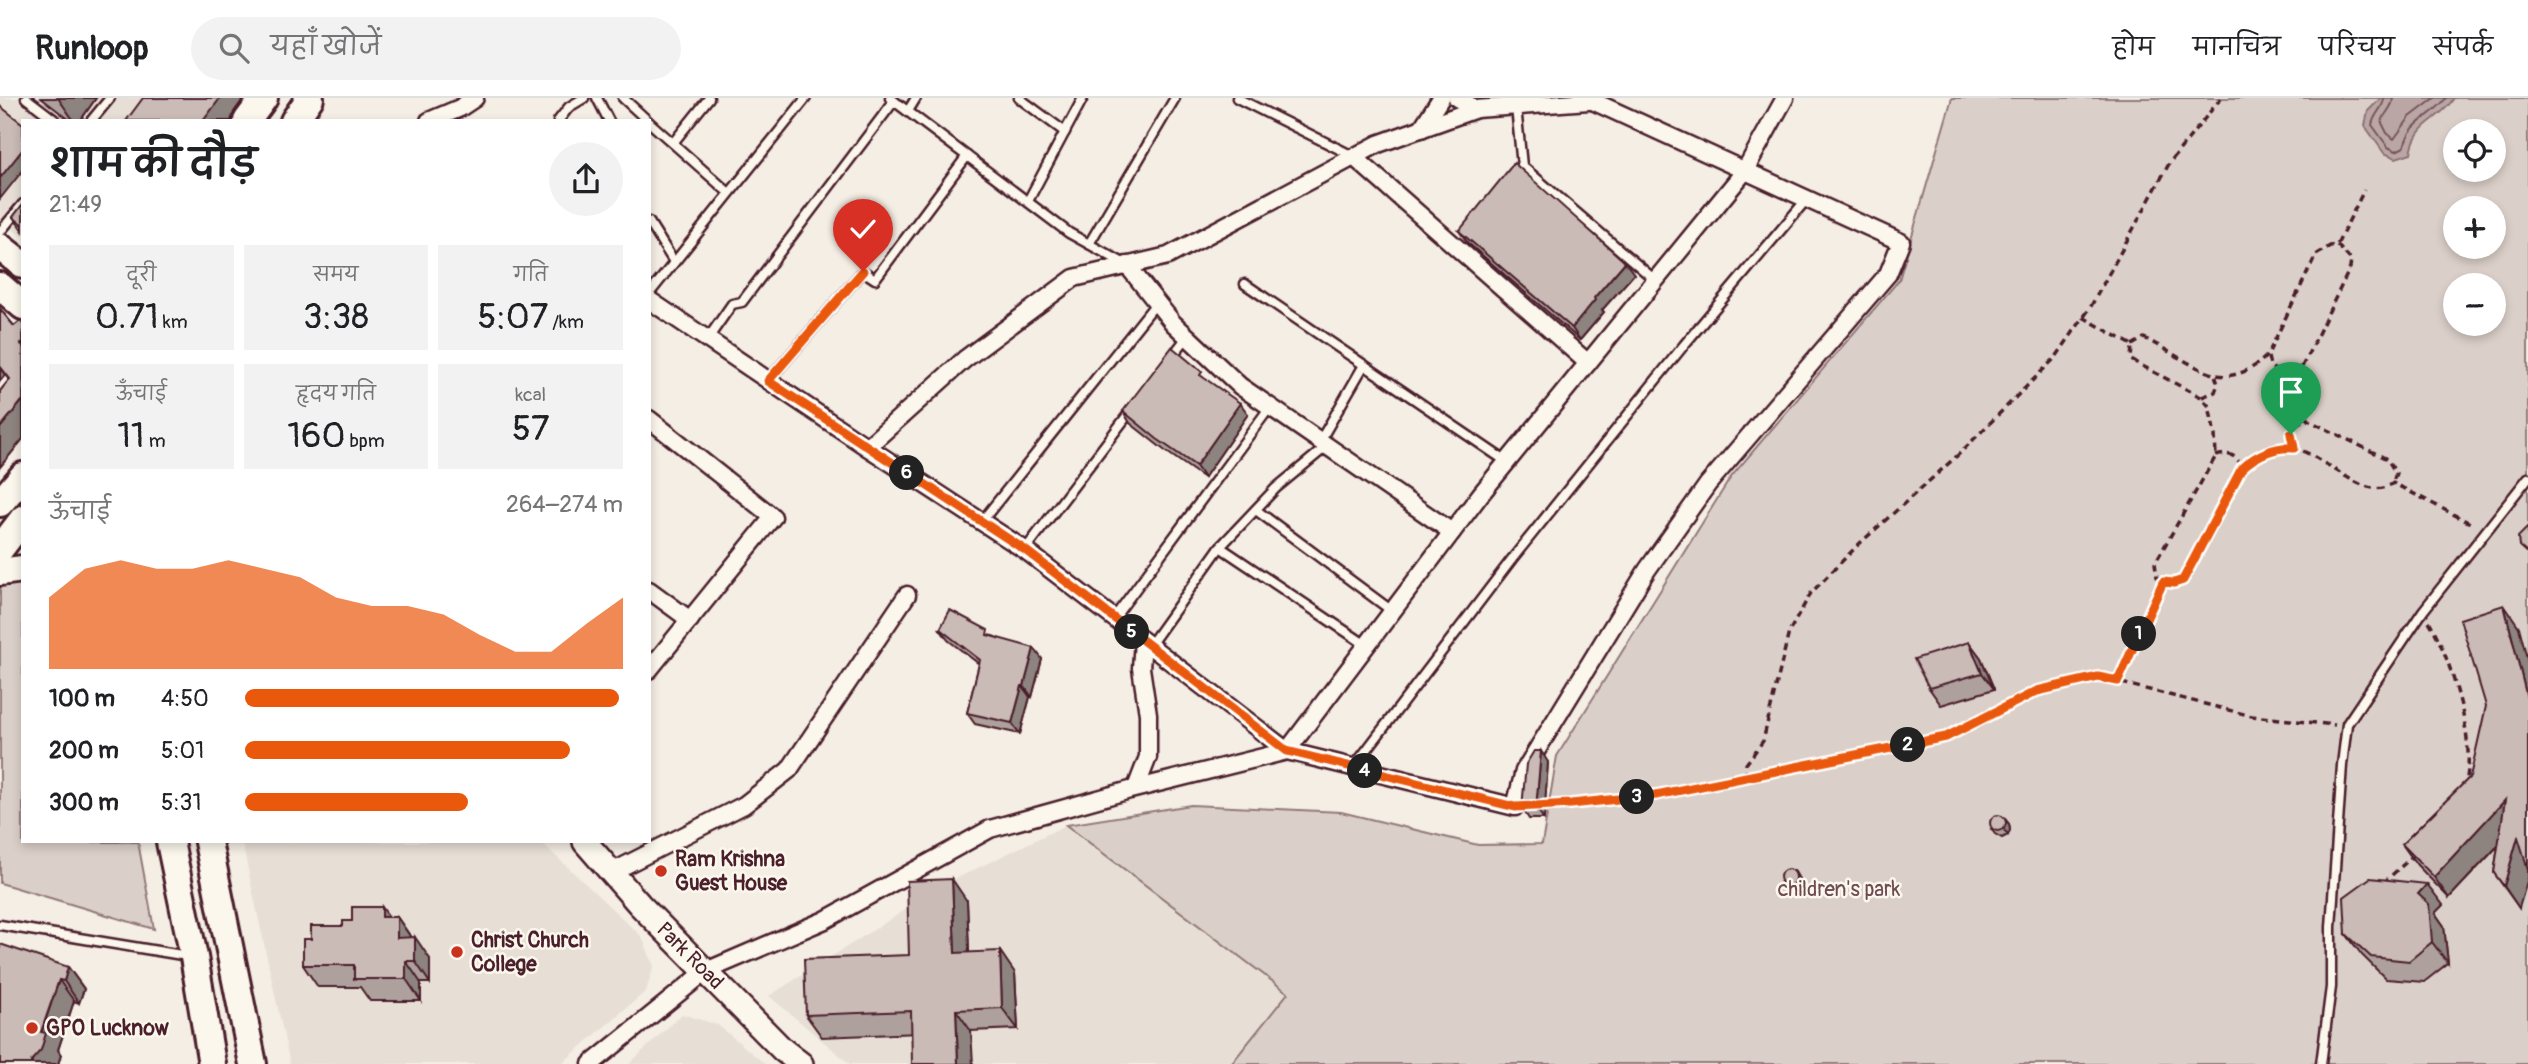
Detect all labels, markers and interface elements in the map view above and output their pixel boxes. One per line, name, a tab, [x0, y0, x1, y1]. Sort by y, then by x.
search box	[191, 17, 681, 80]
text: Runloop	[35, 28, 149, 69]
icon: search	[215, 29, 253, 67]
text: यहाँ खोजें	[271, 31, 381, 63]
text: होम	[2112, 33, 2155, 62]
text: मानचित्र	[2193, 33, 2281, 62]
text: परिचय	[2319, 33, 2395, 62]
text: संपर्क	[2433, 33, 2493, 62]
map controls	[2443, 119, 2506, 336]
button: locate	[2443, 119, 2506, 182]
text: शाम की दौड़	[49, 140, 257, 188]
button: share	[549, 142, 623, 216]
text: 21:49	[49, 190, 102, 219]
button: +	[2443, 196, 2506, 259]
pin	[833, 199, 893, 271]
icon: check	[844, 210, 882, 248]
text: दूरी	[126, 263, 156, 287]
text: समय	[313, 263, 359, 287]
text: गति	[513, 263, 548, 287]
button: −	[2443, 273, 2506, 336]
text: 0.71	[95, 295, 159, 339]
text: 3:38	[303, 295, 369, 339]
text: 5:07	[477, 295, 548, 339]
text: km	[159, 310, 188, 334]
text: /km	[548, 310, 584, 334]
pin	[2261, 362, 2321, 434]
icon: arrive	[2272, 373, 2310, 411]
text: ऊँचाई	[116, 382, 167, 406]
text: हृदय गति	[296, 382, 376, 406]
text: kcal	[515, 383, 546, 407]
text: 57	[512, 407, 549, 451]
text: 11	[117, 414, 145, 458]
text: 160	[287, 414, 345, 458]
text: m	[145, 429, 166, 453]
text: bpm	[345, 429, 385, 453]
pin: 6	[890, 456, 925, 490]
text: 6	[901, 460, 912, 484]
text: 264–274 m	[506, 490, 623, 519]
text: ऊँचाई	[49, 497, 111, 526]
pin: 5	[1114, 614, 1150, 650]
pin: 1	[2122, 616, 2156, 652]
text: 5	[1126, 619, 1137, 643]
text: 1	[2135, 621, 2142, 645]
text: 100 m	[49, 684, 115, 713]
text: 4:50	[161, 684, 209, 713]
pin: 2	[1890, 728, 1926, 762]
text: 2	[1902, 732, 1913, 756]
text: 200 m	[49, 736, 119, 765]
text: 5:01	[161, 736, 204, 765]
pin: 4	[1348, 754, 1382, 788]
text: 4	[1359, 758, 1370, 782]
pin: 3	[1620, 780, 1654, 814]
text: 3	[1631, 784, 1642, 808]
text: 300 m	[49, 788, 119, 817]
text: 5:31	[161, 788, 201, 817]
place label: Ram Krishna Guest House	[675, 846, 788, 897]
marker: Ram Krishna Guest House	[653, 863, 669, 879]
park label: children's park	[1778, 876, 1901, 903]
street label: Park Road	[650, 916, 730, 996]
place label: Christ Church College	[471, 927, 589, 978]
marker: Christ Church College	[449, 944, 465, 960]
place label: GPO Lucknow	[46, 1015, 170, 1042]
marker: GPO Lucknow	[24, 1020, 40, 1036]

